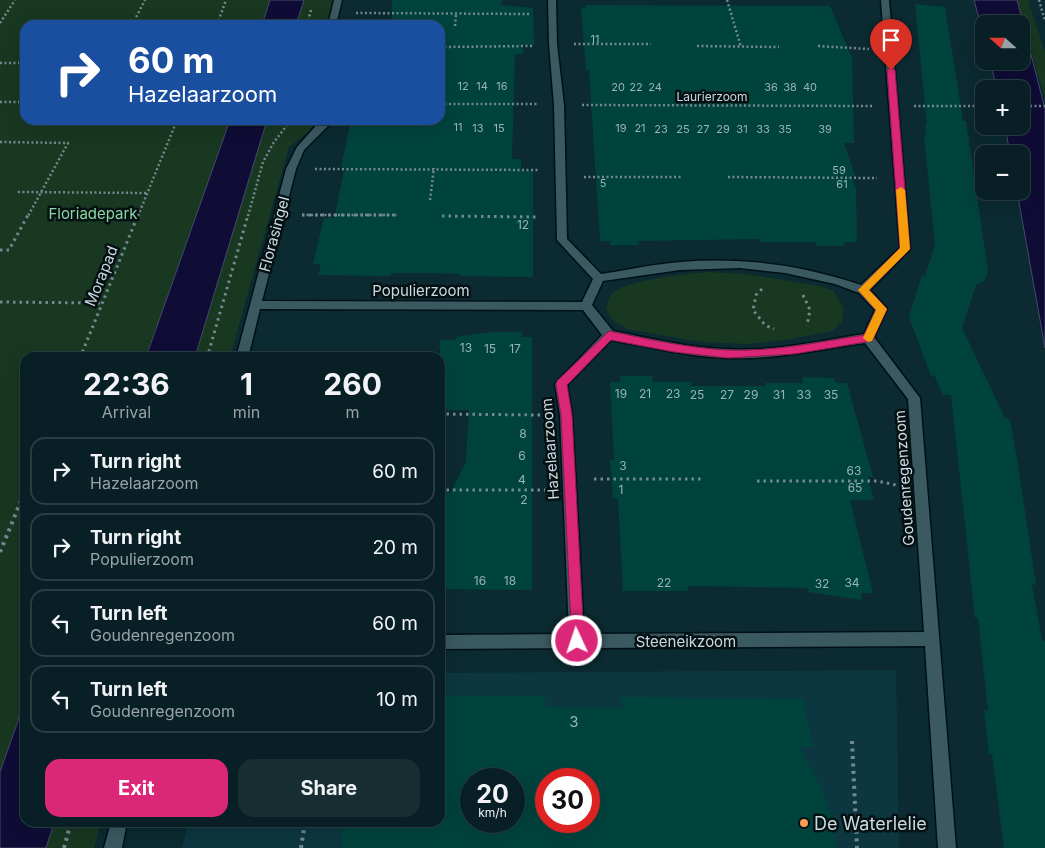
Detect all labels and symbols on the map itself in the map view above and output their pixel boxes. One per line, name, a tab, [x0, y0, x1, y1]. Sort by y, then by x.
north arrow	[975, 15, 1030, 70]
pin	[870, 19, 912, 70]
house number: 11	[591, 32, 599, 46]
house number: 12	[457, 79, 469, 93]
house number: 14	[476, 79, 488, 93]
house number: 16	[496, 79, 508, 93]
house number: 20	[611, 80, 625, 94]
house number: 22	[629, 80, 643, 94]
house number: 24	[648, 80, 662, 94]
house number: 36	[764, 80, 778, 94]
house number: 38	[783, 80, 797, 94]
house number: 40	[803, 80, 817, 94]
street label: Laurierzoom	[676, 89, 748, 104]
house number: 11	[454, 120, 462, 134]
house number: 13	[472, 121, 484, 135]
house number: 15	[493, 121, 505, 135]
house number: 19	[615, 121, 627, 135]
house number: 21	[634, 121, 646, 135]
house number: 23	[654, 122, 668, 136]
house number: 25	[676, 122, 690, 136]
house number: 27	[697, 122, 709, 136]
house number: 29	[716, 122, 730, 136]
house number: 31	[736, 122, 748, 136]
house number: 33	[756, 122, 770, 136]
house number: 35	[778, 122, 792, 136]
house number: 39	[818, 122, 832, 136]
house number: 59	[832, 163, 846, 177]
house number: 5	[600, 176, 607, 190]
house number: 61	[836, 177, 848, 191]
street label: Florasingel	[255, 194, 293, 274]
park label: Floriadepark	[48, 204, 138, 223]
house number: 12	[517, 217, 529, 232]
street label: Morapad	[80, 243, 122, 309]
street label: Populierzoom	[372, 281, 470, 300]
house number: 13	[460, 340, 472, 355]
house number: 15	[484, 341, 496, 356]
house number: 17	[509, 341, 521, 356]
house number: 19	[615, 386, 627, 401]
house number: 21	[639, 386, 651, 401]
house number: 23	[666, 386, 680, 401]
house number: 25	[690, 387, 704, 402]
house number: 27	[720, 387, 734, 402]
house number: 29	[744, 387, 758, 402]
house number: 31	[773, 387, 785, 402]
house number: 33	[797, 387, 811, 402]
house number: 35	[824, 387, 838, 402]
street label: Hazelaarzoom	[537, 398, 563, 500]
street label: Goudenregenzoom	[890, 410, 918, 546]
house number: 8	[519, 426, 527, 441]
house number: 6	[518, 448, 526, 463]
house number: 3	[619, 458, 627, 473]
house number: 63	[847, 463, 861, 478]
house number: 4	[518, 472, 526, 487]
house number: 65	[848, 480, 862, 495]
house number: 1	[619, 482, 623, 497]
house number: 2	[520, 492, 528, 507]
house number: 16	[474, 573, 486, 588]
house number: 18	[504, 573, 516, 588]
house number: 22	[657, 575, 671, 590]
house number: 34	[844, 575, 860, 590]
house number: 32	[815, 576, 829, 591]
position arrow	[550, 614, 602, 666]
street label: Steeneikzoom	[636, 632, 736, 651]
house number: 3	[569, 712, 579, 731]
speed limit sign: 30	[535, 768, 600, 833]
place label: De Waterlelie	[814, 813, 927, 834]
marker: De Waterlelie	[798, 817, 810, 829]

